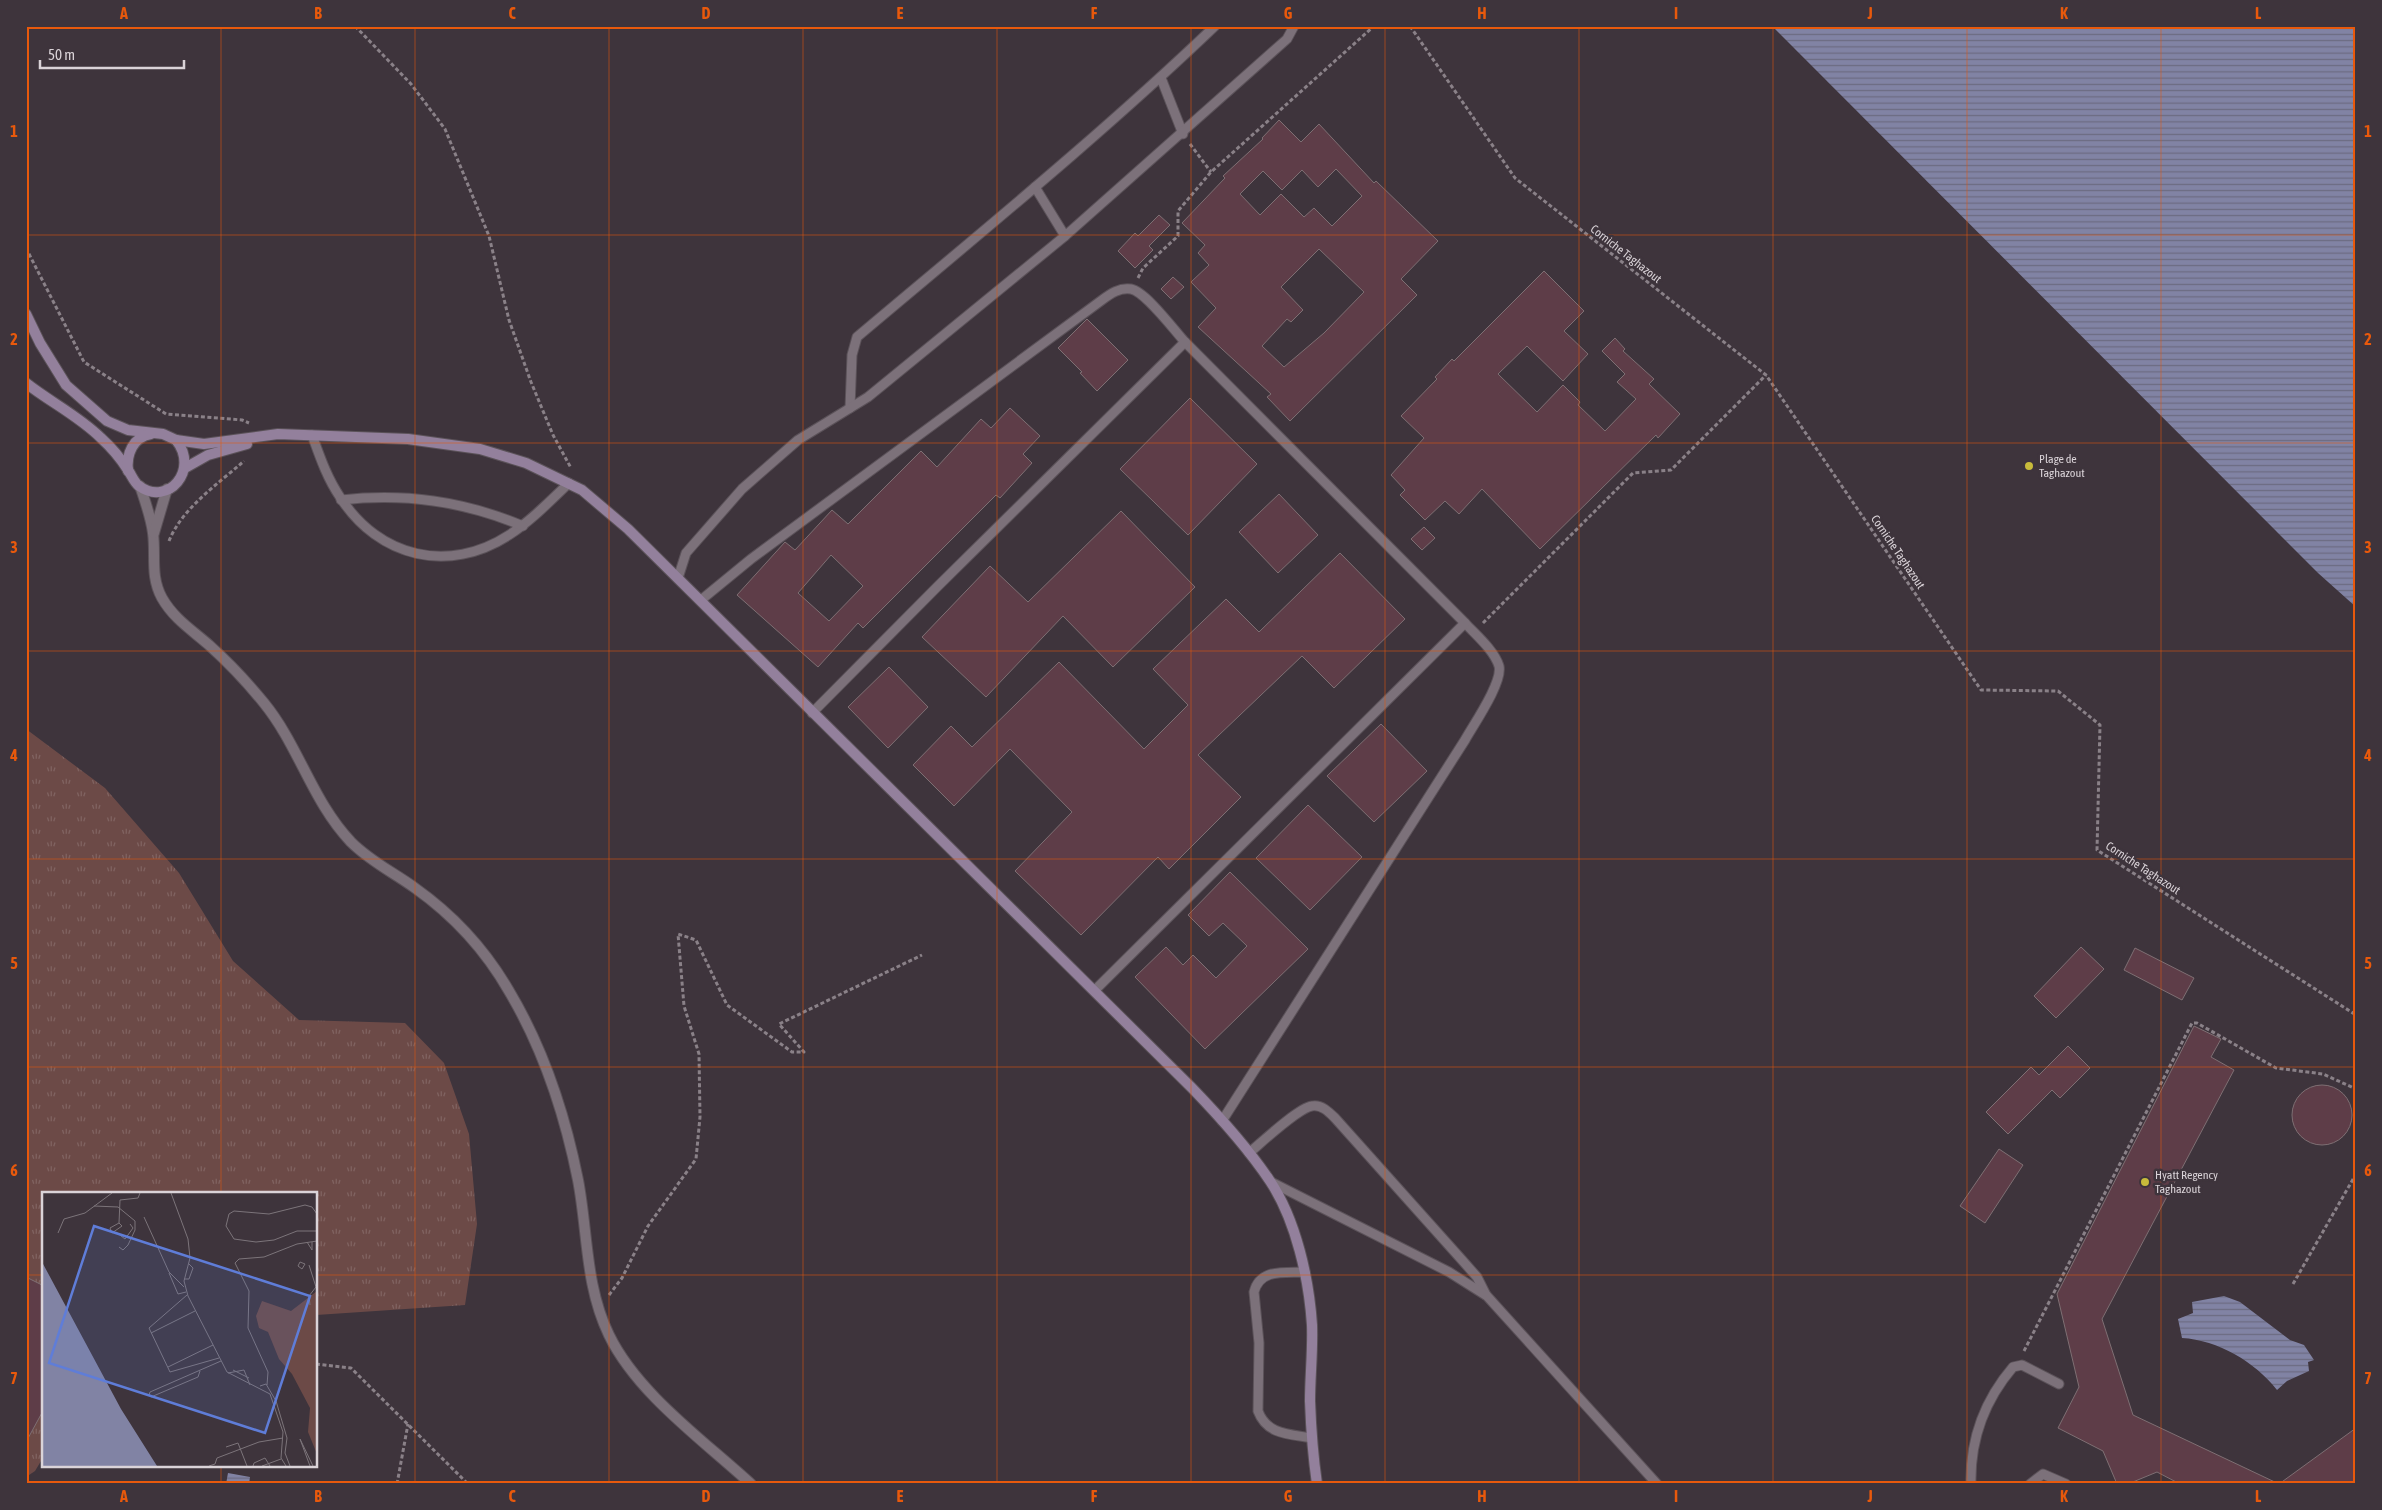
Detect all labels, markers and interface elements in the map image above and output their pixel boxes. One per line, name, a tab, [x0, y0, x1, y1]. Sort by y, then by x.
text: A	[119, 4, 128, 22]
text: B	[314, 4, 322, 22]
text: C	[508, 4, 516, 22]
text: D	[702, 4, 711, 22]
text: E	[897, 4, 904, 22]
text: F	[1091, 4, 1098, 22]
text: G	[1284, 4, 1293, 22]
text: H	[1477, 4, 1487, 22]
text: I	[1674, 4, 1678, 22]
text: J	[1866, 4, 1873, 22]
text: K	[2060, 4, 2068, 22]
text: L	[2255, 4, 2262, 22]
scale bar	[40, 38, 184, 70]
text: 50 m	[48, 46, 75, 63]
text: 1	[10, 122, 18, 140]
text: 1	[2364, 122, 2372, 140]
street label: Corniche Taghazout	[1588, 222, 1665, 286]
text: 2	[10, 330, 18, 348]
text: 2	[2364, 330, 2372, 348]
place label: Plage de Taghazout	[2039, 452, 2085, 480]
marker: Plage de Taghazout	[2023, 460, 2035, 472]
street label: Corniche Taghazout	[1868, 512, 1928, 592]
text: 3	[10, 538, 18, 556]
text: 3	[2364, 538, 2372, 556]
text: 4	[9, 746, 18, 764]
text: 4	[2363, 746, 2372, 764]
street label: Corniche Taghazout	[2103, 839, 2183, 898]
text: 5	[10, 954, 18, 972]
text: 5	[2364, 954, 2372, 972]
text: 6	[10, 1161, 18, 1179]
text: 6	[2364, 1161, 2372, 1179]
place label: Hyatt Regency Taghazout	[2155, 1168, 2218, 1196]
marker: Hyatt Regency Taghazout	[2139, 1176, 2151, 1188]
inset map	[42, 1192, 318, 1468]
text: 7	[10, 1369, 18, 1387]
text: 7	[2364, 1369, 2372, 1387]
text: A	[119, 1487, 128, 1505]
text: B	[314, 1487, 322, 1505]
text: C	[508, 1487, 516, 1505]
text: D	[702, 1487, 711, 1505]
text: E	[897, 1487, 904, 1505]
text: F	[1091, 1487, 1098, 1505]
text: G	[1284, 1487, 1293, 1505]
text: H	[1477, 1487, 1487, 1505]
text: I	[1674, 1487, 1678, 1505]
text: J	[1866, 1487, 1873, 1505]
text: K	[2060, 1487, 2068, 1505]
text: L	[2255, 1487, 2262, 1505]

